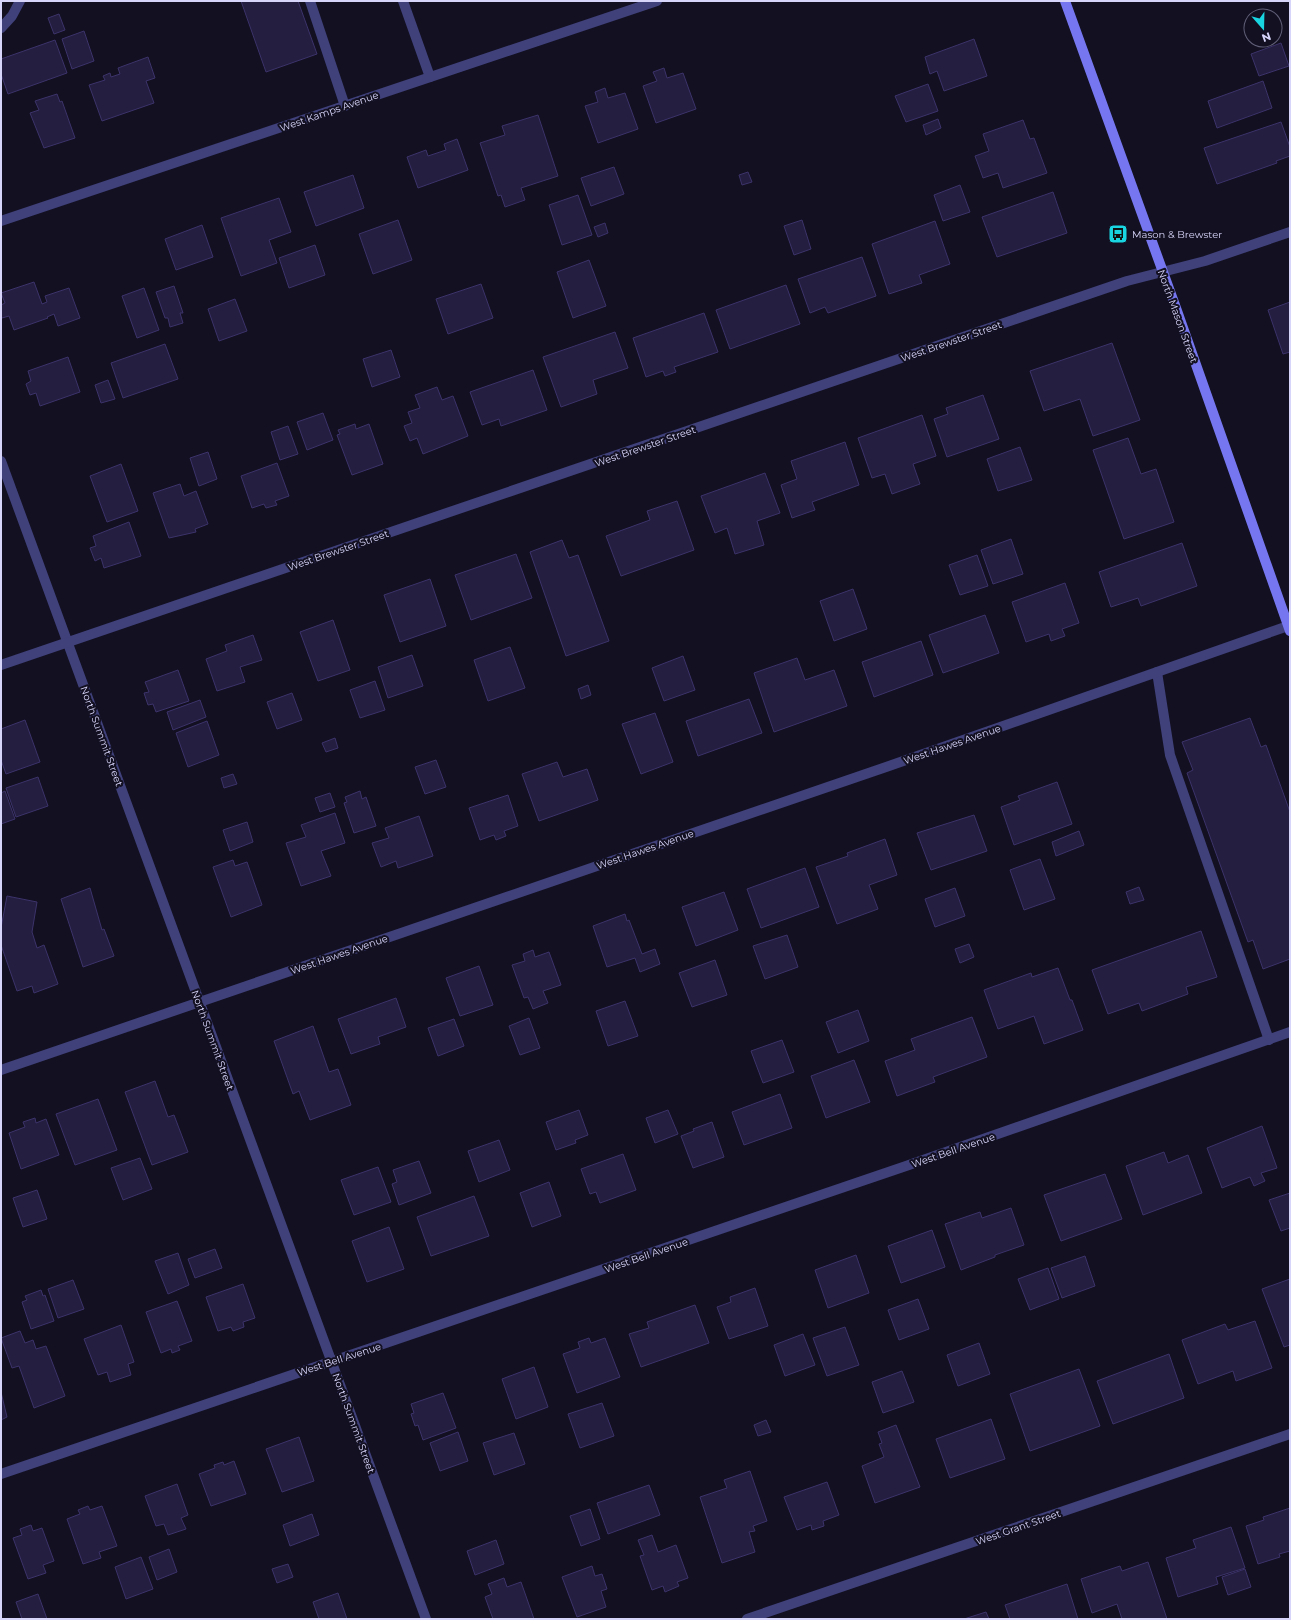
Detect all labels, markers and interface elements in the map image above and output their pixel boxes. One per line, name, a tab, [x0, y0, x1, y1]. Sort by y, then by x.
north arrow	[1243, 8, 1283, 48]
text: N	[1260, 29, 1273, 45]
street label: West Kamps Avenue	[278, 88, 380, 134]
bus stop icon: Mason & Brewster	[1107, 223, 1129, 245]
place label: Mason & Brewster	[1132, 228, 1222, 241]
street label: North Mason Street	[1155, 268, 1200, 365]
street label: West Brewster Street	[899, 318, 1003, 365]
street label: West Brewster Street	[593, 423, 697, 470]
street label: West Brewster Street	[286, 527, 390, 574]
street label: North Summit Street	[77, 684, 126, 788]
street label: West Hawes Avenue	[902, 722, 1003, 767]
street label: West Hawes Avenue	[595, 827, 696, 872]
street label: West Hawes Avenue	[289, 932, 390, 977]
street label: North Summit Street	[188, 988, 237, 1092]
street label: West Bell Avenue	[910, 1130, 997, 1171]
street label: West Bell Avenue	[603, 1235, 690, 1276]
street label: West Bell Avenue	[296, 1340, 383, 1379]
street label: North Summit Street	[329, 1371, 378, 1475]
street label: West Grant Street	[974, 1507, 1062, 1548]

